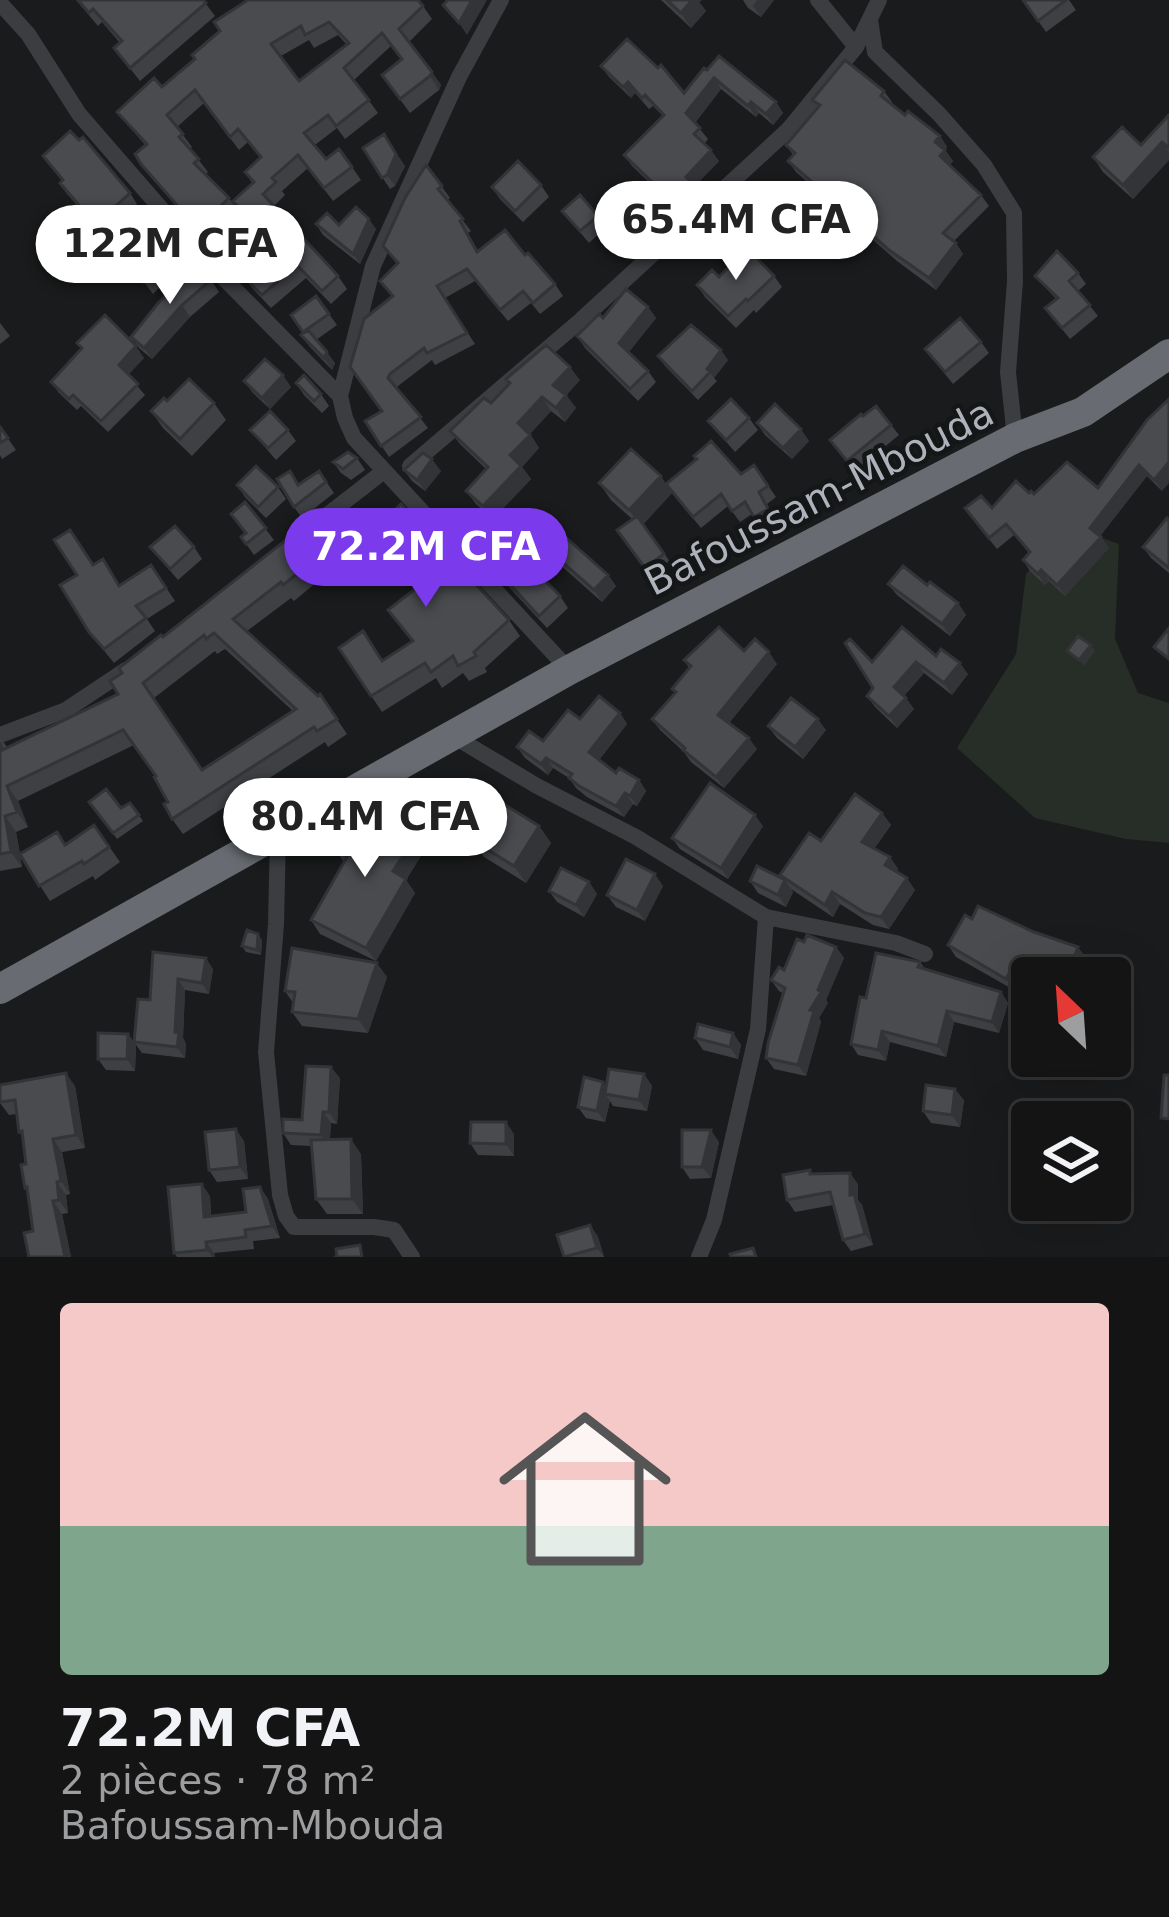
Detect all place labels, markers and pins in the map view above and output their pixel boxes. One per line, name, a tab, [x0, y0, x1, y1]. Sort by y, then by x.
pin: 65.4M CFA	[599, 181, 873, 283]
pin: 122M CFA	[46, 205, 294, 307]
pin: 72.2M CFA	[289, 508, 563, 610]
pin: 80.4M CFA	[228, 778, 502, 880]

